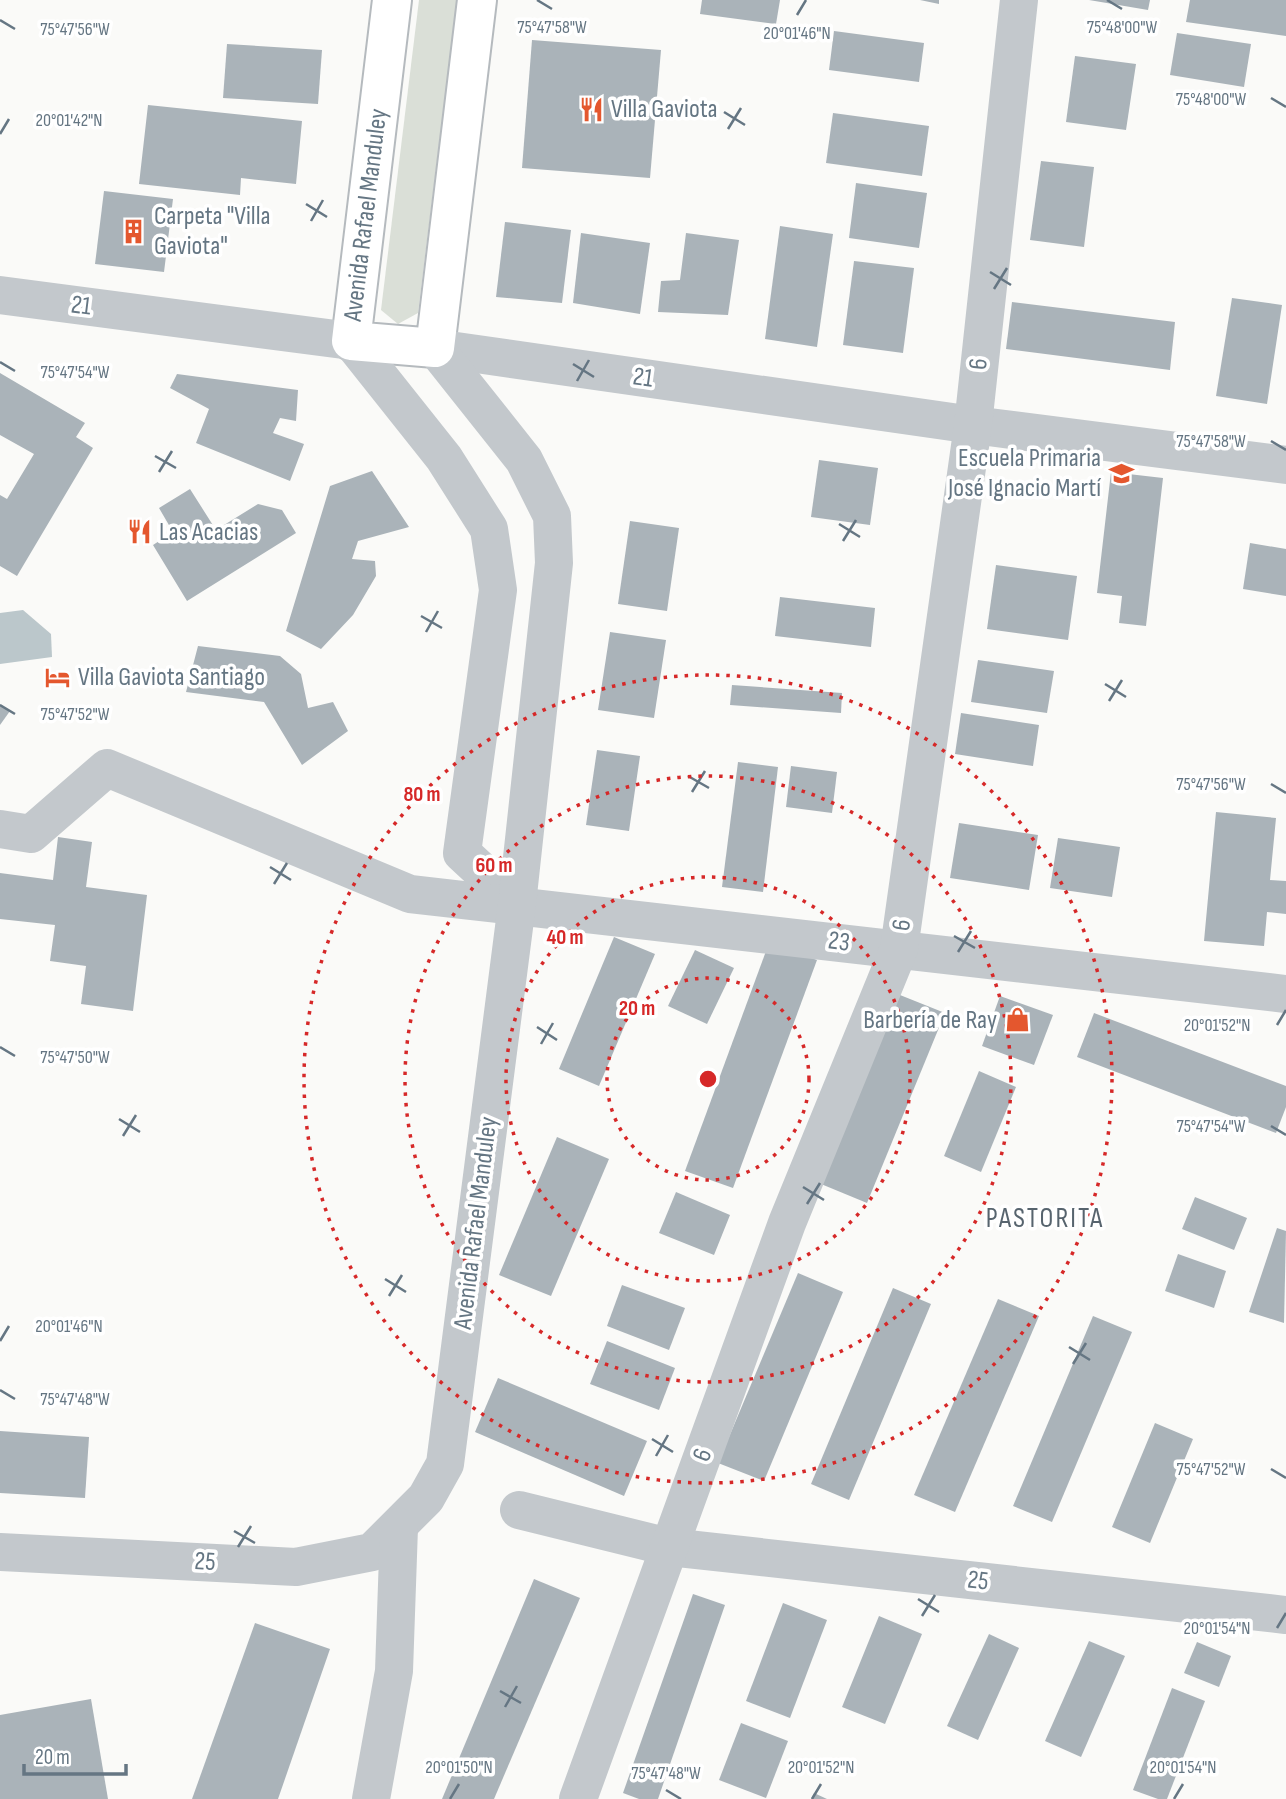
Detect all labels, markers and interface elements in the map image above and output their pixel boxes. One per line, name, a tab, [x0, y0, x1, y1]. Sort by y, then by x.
text: 75°47'58"W	[517, 17, 587, 38]
text: 75°48'00"W	[1087, 17, 1158, 38]
text: 75°47'56"W	[40, 19, 110, 40]
text: 20°01'46"N	[763, 23, 831, 44]
text: 75°48'00"W	[1176, 89, 1247, 110]
place label: Villa Gaviota	[611, 94, 718, 125]
restaurant icon: Villa Gaviota	[577, 95, 605, 123]
street label: Avenida Rafael Manduley	[337, 107, 394, 324]
text: 20°01'42"N	[35, 110, 103, 131]
place label: Carpeta "Villa Gaviota"	[154, 201, 271, 262]
building icon: Carpeta "Villa Gaviota"	[120, 217, 148, 245]
street label: 21	[69, 289, 93, 323]
street label: 6	[963, 357, 995, 371]
street label: 21	[631, 361, 655, 395]
text: 75°47'54"W	[40, 362, 110, 383]
text: 75°47'58"W	[1176, 431, 1246, 452]
place label: Escuela Primaria José Ignacio Martí	[947, 443, 1101, 504]
school or university icon: Escuela Primaria José Ignacio Martí	[1107, 459, 1135, 487]
place label: Las Acacias	[159, 517, 258, 548]
restaurant icon: Las Acacias	[125, 518, 153, 546]
place label: Villa Gaviota Santiago	[78, 662, 265, 693]
hotel icon: Villa Gaviota Santiago	[44, 663, 72, 691]
text: 75°47'52"W	[41, 704, 110, 725]
text: 75°47'56"W	[1176, 774, 1246, 795]
text: 80 m	[403, 782, 441, 807]
text: 60 m	[475, 853, 513, 878]
street label: 6	[886, 917, 918, 933]
text: 40 m	[547, 925, 583, 950]
street label: 23	[826, 925, 852, 959]
text: 20 m	[619, 996, 655, 1021]
place label: Barbería de Ray	[863, 1005, 997, 1036]
shop icon: Barbería de Ray	[1003, 1006, 1031, 1034]
text: 20°01'52"N	[1184, 1015, 1250, 1036]
text: 75°47'50"W	[40, 1047, 110, 1068]
centre of rings	[696, 1067, 720, 1091]
street label: Avenida Rafael Manduley	[447, 1115, 504, 1332]
text: 75°47'54"W	[1176, 1116, 1246, 1137]
district label: PASTORITA	[986, 1202, 1104, 1235]
text: 20°01'46"N	[35, 1316, 103, 1337]
text: 75°47'48"W	[40, 1389, 110, 1410]
street label: 6	[686, 1444, 720, 1466]
text: 75°47'52"W	[1177, 1459, 1246, 1480]
street label: 25	[194, 1546, 216, 1578]
street label: 25	[966, 1564, 990, 1598]
text: 20°01'54"N	[1184, 1618, 1250, 1639]
scale bar	[24, 1732, 126, 1776]
text: 20 m	[35, 1745, 70, 1770]
text: 20°01'50"N	[425, 1757, 493, 1778]
text: 20°01'52"N	[788, 1757, 854, 1778]
text: 20°01'54"N	[1150, 1757, 1216, 1778]
text: 75°47'48"W	[631, 1763, 701, 1784]

